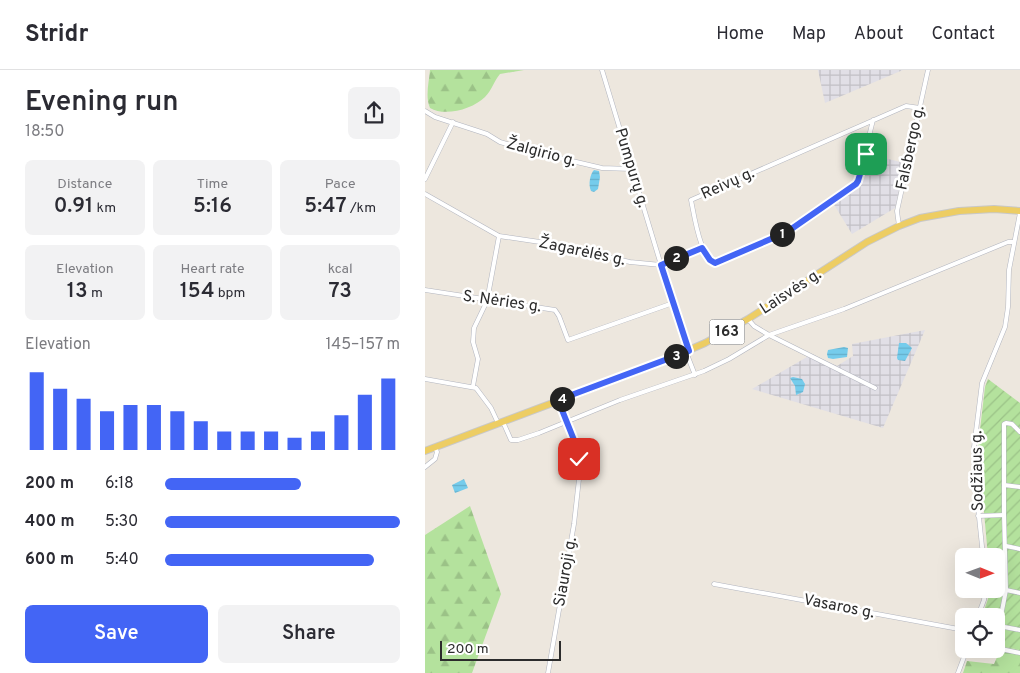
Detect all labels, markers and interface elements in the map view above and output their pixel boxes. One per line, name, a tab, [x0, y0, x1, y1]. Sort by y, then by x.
text: Stridr	[25, 20, 88, 50]
text: Home	[716, 23, 764, 46]
text: Map	[792, 23, 826, 46]
text: About	[854, 23, 903, 46]
text: Contact	[931, 23, 995, 46]
text: Evening run	[25, 85, 179, 121]
button: share	[348, 87, 400, 139]
street label: Falsbergo g.	[892, 104, 930, 192]
text: 18:50	[25, 122, 65, 142]
street label: Pumpurų g.	[609, 126, 653, 210]
street label: Žalgirio g.	[504, 132, 579, 172]
pin	[845, 133, 887, 175]
icon: arrive	[852, 140, 880, 168]
street label: Reivų g.	[698, 163, 758, 205]
text: Distance	[57, 176, 112, 193]
text: Time	[197, 176, 228, 193]
text: Pace	[325, 176, 356, 193]
text: 0.91	[54, 193, 93, 220]
text: 5:16	[193, 193, 232, 220]
text: 5:47	[304, 193, 347, 220]
text: km	[93, 200, 116, 217]
text: /km	[347, 200, 376, 217]
pin: 1	[769, 222, 795, 246]
text: 1	[780, 226, 785, 243]
street label: Žagarėlės g.	[537, 231, 628, 271]
pin: 2	[663, 246, 689, 270]
text: 2	[672, 250, 681, 267]
text: Elevation	[56, 261, 114, 278]
text: Heart rate	[180, 261, 245, 278]
text: kcal	[328, 261, 353, 278]
street label: Laisvės g.	[756, 265, 826, 319]
text: 13	[67, 278, 88, 305]
text: 154	[180, 278, 215, 305]
text: 73	[328, 278, 352, 305]
text: m	[88, 285, 103, 302]
text: bpm	[215, 285, 245, 302]
street label: S. Nėries g.	[461, 287, 543, 317]
road number: 163	[709, 320, 745, 344]
text: Elevation	[25, 335, 91, 355]
text: 145–157 m	[326, 335, 400, 355]
pin: 3	[663, 344, 689, 368]
text: 3	[672, 348, 681, 365]
pin: 4	[549, 386, 575, 412]
text: 4	[558, 391, 567, 408]
street label: Sodžiaus g.	[967, 430, 989, 512]
pin	[558, 438, 600, 480]
icon: check	[565, 445, 593, 473]
text: 200 m	[25, 474, 74, 494]
text: 6:18	[105, 474, 134, 494]
text: 400 m	[25, 512, 74, 532]
text: 5:30	[105, 512, 138, 532]
street label: Siauroji g.	[550, 536, 582, 608]
north arrow	[955, 548, 1005, 598]
map controls	[955, 548, 1005, 658]
text: 600 m	[25, 550, 74, 570]
text: 5:40	[105, 550, 139, 570]
street label: Vasaros g.	[802, 590, 876, 624]
button: Save	[25, 605, 208, 663]
button: Share	[218, 605, 400, 663]
button: locate	[955, 608, 1005, 658]
scale bar	[440, 638, 561, 661]
text: 200 m	[447, 641, 489, 658]

